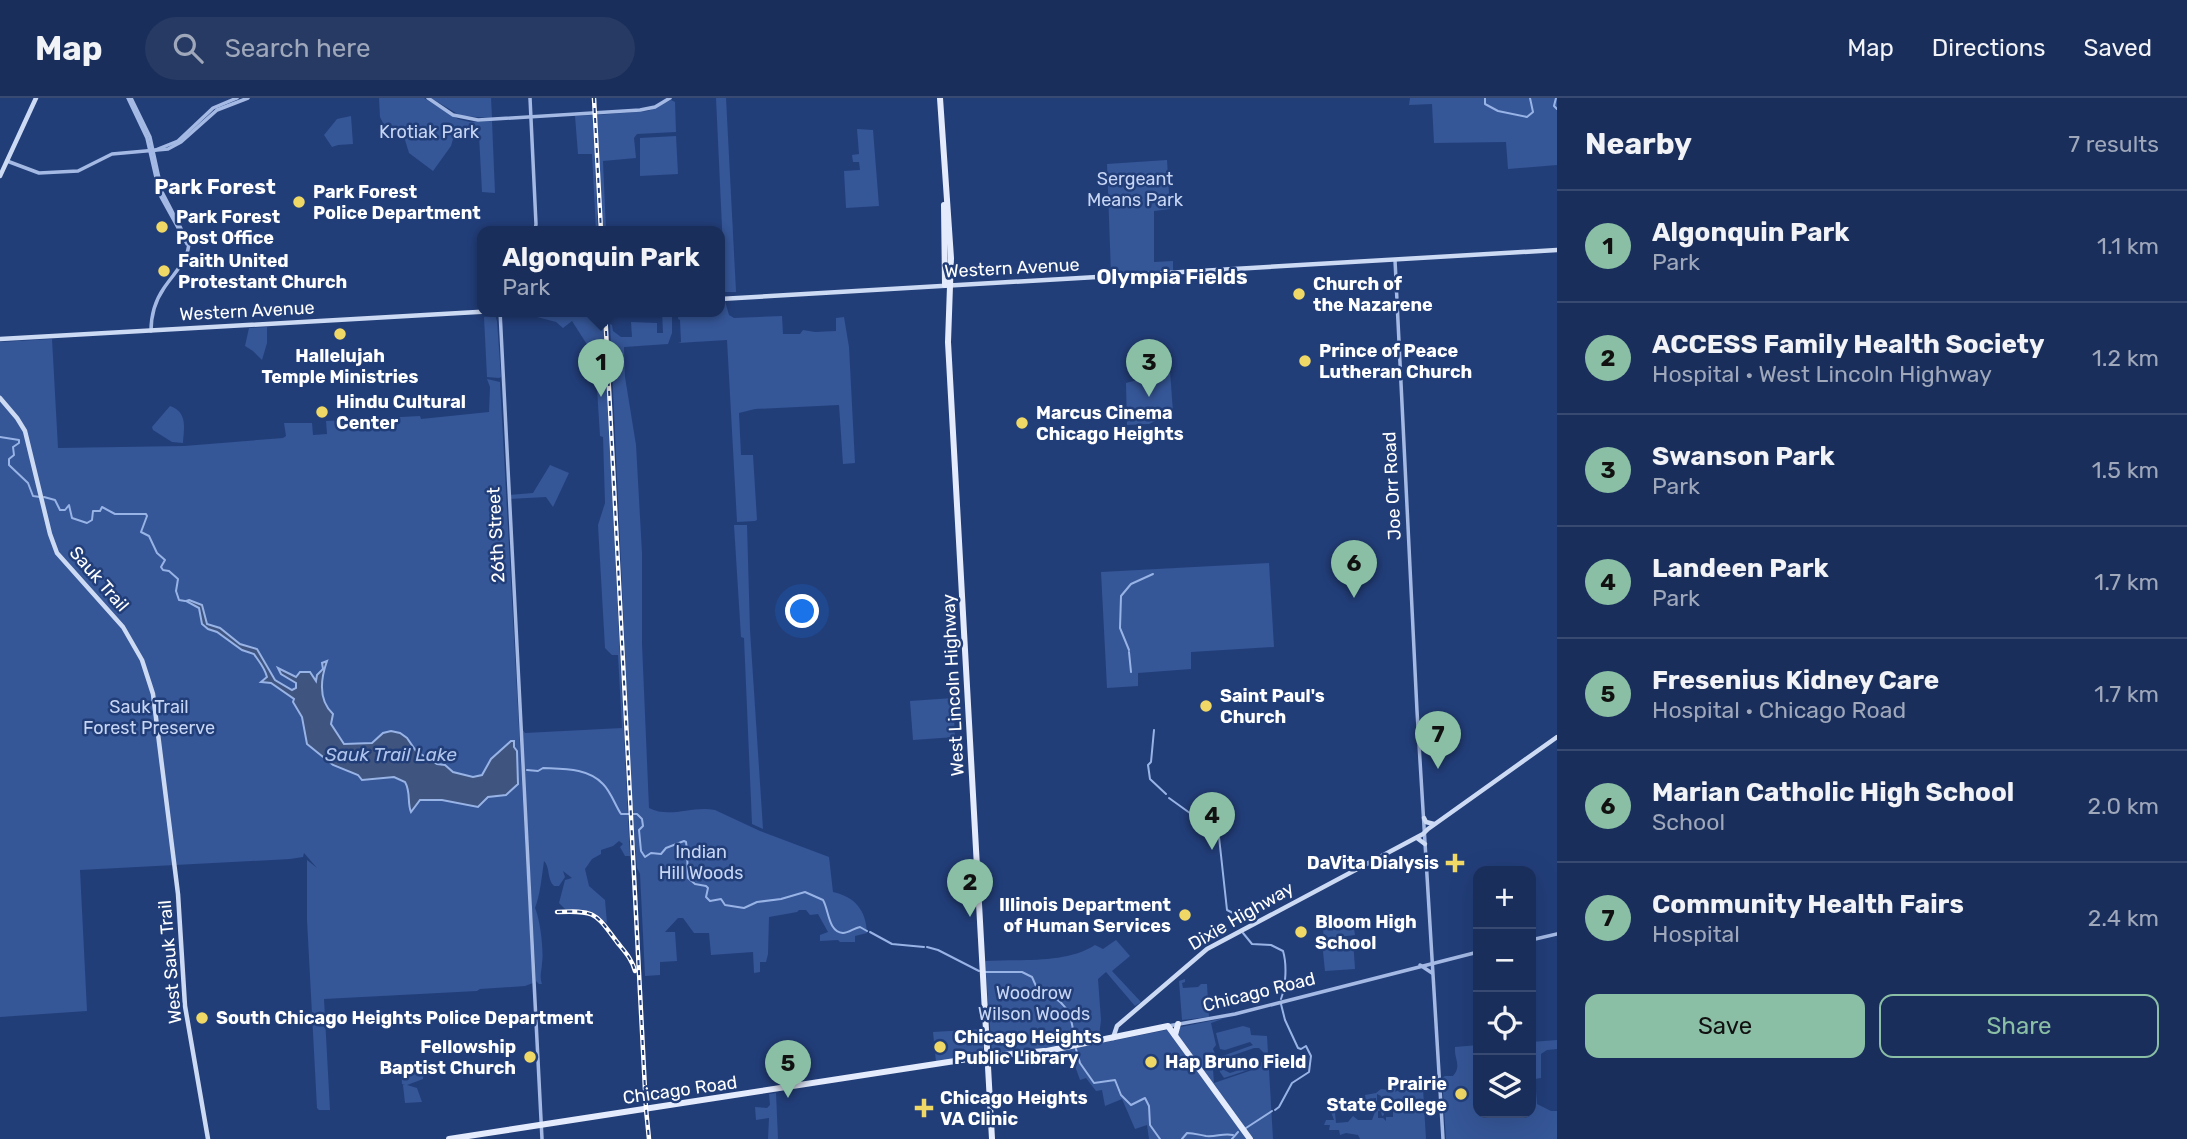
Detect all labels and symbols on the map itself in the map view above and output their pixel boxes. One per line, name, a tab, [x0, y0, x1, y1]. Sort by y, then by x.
park label: Krotiak Park	[379, 121, 480, 143]
park label: Sergeant Means Park	[1087, 168, 1184, 211]
district label: Park Forest	[154, 174, 276, 199]
place label: Park Forest Police Department	[313, 181, 481, 224]
marker: Park Forest Police Department	[291, 194, 307, 210]
place label: Park Forest Post Office	[176, 206, 280, 249]
marker: Park Forest Post Office	[154, 219, 170, 235]
place label: Faith United Protestant Church	[178, 250, 347, 293]
street label: Western Avenue	[944, 253, 1080, 283]
marker: Faith United Protestant Church	[156, 263, 172, 279]
district label: Olympia Fields	[1096, 264, 1248, 289]
place label: Church of the Nazarene	[1313, 273, 1433, 316]
marker: Church of the Nazarene	[1291, 286, 1307, 302]
street label: Western Avenue	[179, 296, 315, 326]
marker: Hallelujah Temple Ministries	[332, 326, 348, 342]
pin: 1	[578, 339, 624, 397]
pin: 3	[1126, 339, 1172, 397]
place label: Prince of Peace Lutheran Church	[1319, 340, 1472, 383]
place label: Hallelujah Temple Ministries	[261, 345, 419, 388]
marker: Prince of Peace Lutheran Church	[1297, 353, 1313, 369]
place label: Hindu Cultural Center	[336, 391, 466, 434]
place label: Marcus Cinema Chicago Heights	[1036, 402, 1184, 445]
marker: Hindu Cultural Center	[314, 404, 330, 420]
marker: Marcus Cinema Chicago Heights	[1014, 415, 1030, 431]
street label: Joe Orr Road	[1378, 431, 1406, 541]
street label: 26th Street	[483, 487, 509, 583]
pin: 6	[1331, 540, 1377, 598]
street label: Sauk Trail	[65, 542, 133, 616]
street label: West Lincoln Highway	[937, 593, 969, 777]
your location	[785, 594, 819, 628]
place label: Saint Paul's Church	[1220, 685, 1325, 728]
park label: Sauk Trail Forest Preserve	[83, 696, 215, 739]
marker: Saint Paul's Church	[1198, 698, 1214, 714]
pin: 7	[1415, 711, 1461, 769]
water label: Sauk Trail Lake	[325, 743, 457, 766]
pin: 4	[1189, 792, 1235, 850]
park label: Indian Hill Woods	[659, 841, 743, 884]
place label: DaVita Dialysis	[1307, 852, 1439, 874]
marker: DaVita Dialysis	[1445, 853, 1465, 873]
pin: 2	[947, 859, 993, 917]
street label: Dixie Highway	[1184, 877, 1298, 955]
place label: Illinois Department of Human Services	[999, 894, 1171, 937]
street label: West Sauk Trail	[154, 899, 186, 1025]
marker: Illinois Department of Human Services	[1177, 907, 1193, 923]
place label: Bloom High School	[1315, 911, 1417, 954]
marker: Bloom High School	[1293, 924, 1309, 940]
street label: Chicago Road	[1200, 967, 1318, 1017]
park label: Woodrow Wilson Woods	[978, 982, 1090, 1025]
place label: South Chicago Heights Police Department	[216, 1007, 594, 1029]
marker: South Chicago Heights Police Department	[194, 1010, 210, 1026]
place label: Chicago Heights Public Library	[954, 1026, 1102, 1069]
place label: Fellowship Baptist Church	[379, 1036, 516, 1079]
marker: Chicago Heights Public Library	[932, 1039, 948, 1055]
pin: 5	[765, 1040, 811, 1098]
marker: Fellowship Baptist Church	[522, 1049, 538, 1065]
place label: Hap Bruno Field	[1165, 1051, 1306, 1073]
marker: Hap Bruno Field	[1143, 1054, 1159, 1070]
street label: Chicago Road	[621, 1071, 739, 1109]
place label: Prairie State College	[1326, 1073, 1447, 1116]
marker: Prairie State College	[1453, 1086, 1469, 1102]
place label: Chicago Heights VA Clinic	[940, 1087, 1088, 1130]
marker: Chicago Heights VA Clinic	[914, 1098, 934, 1118]

